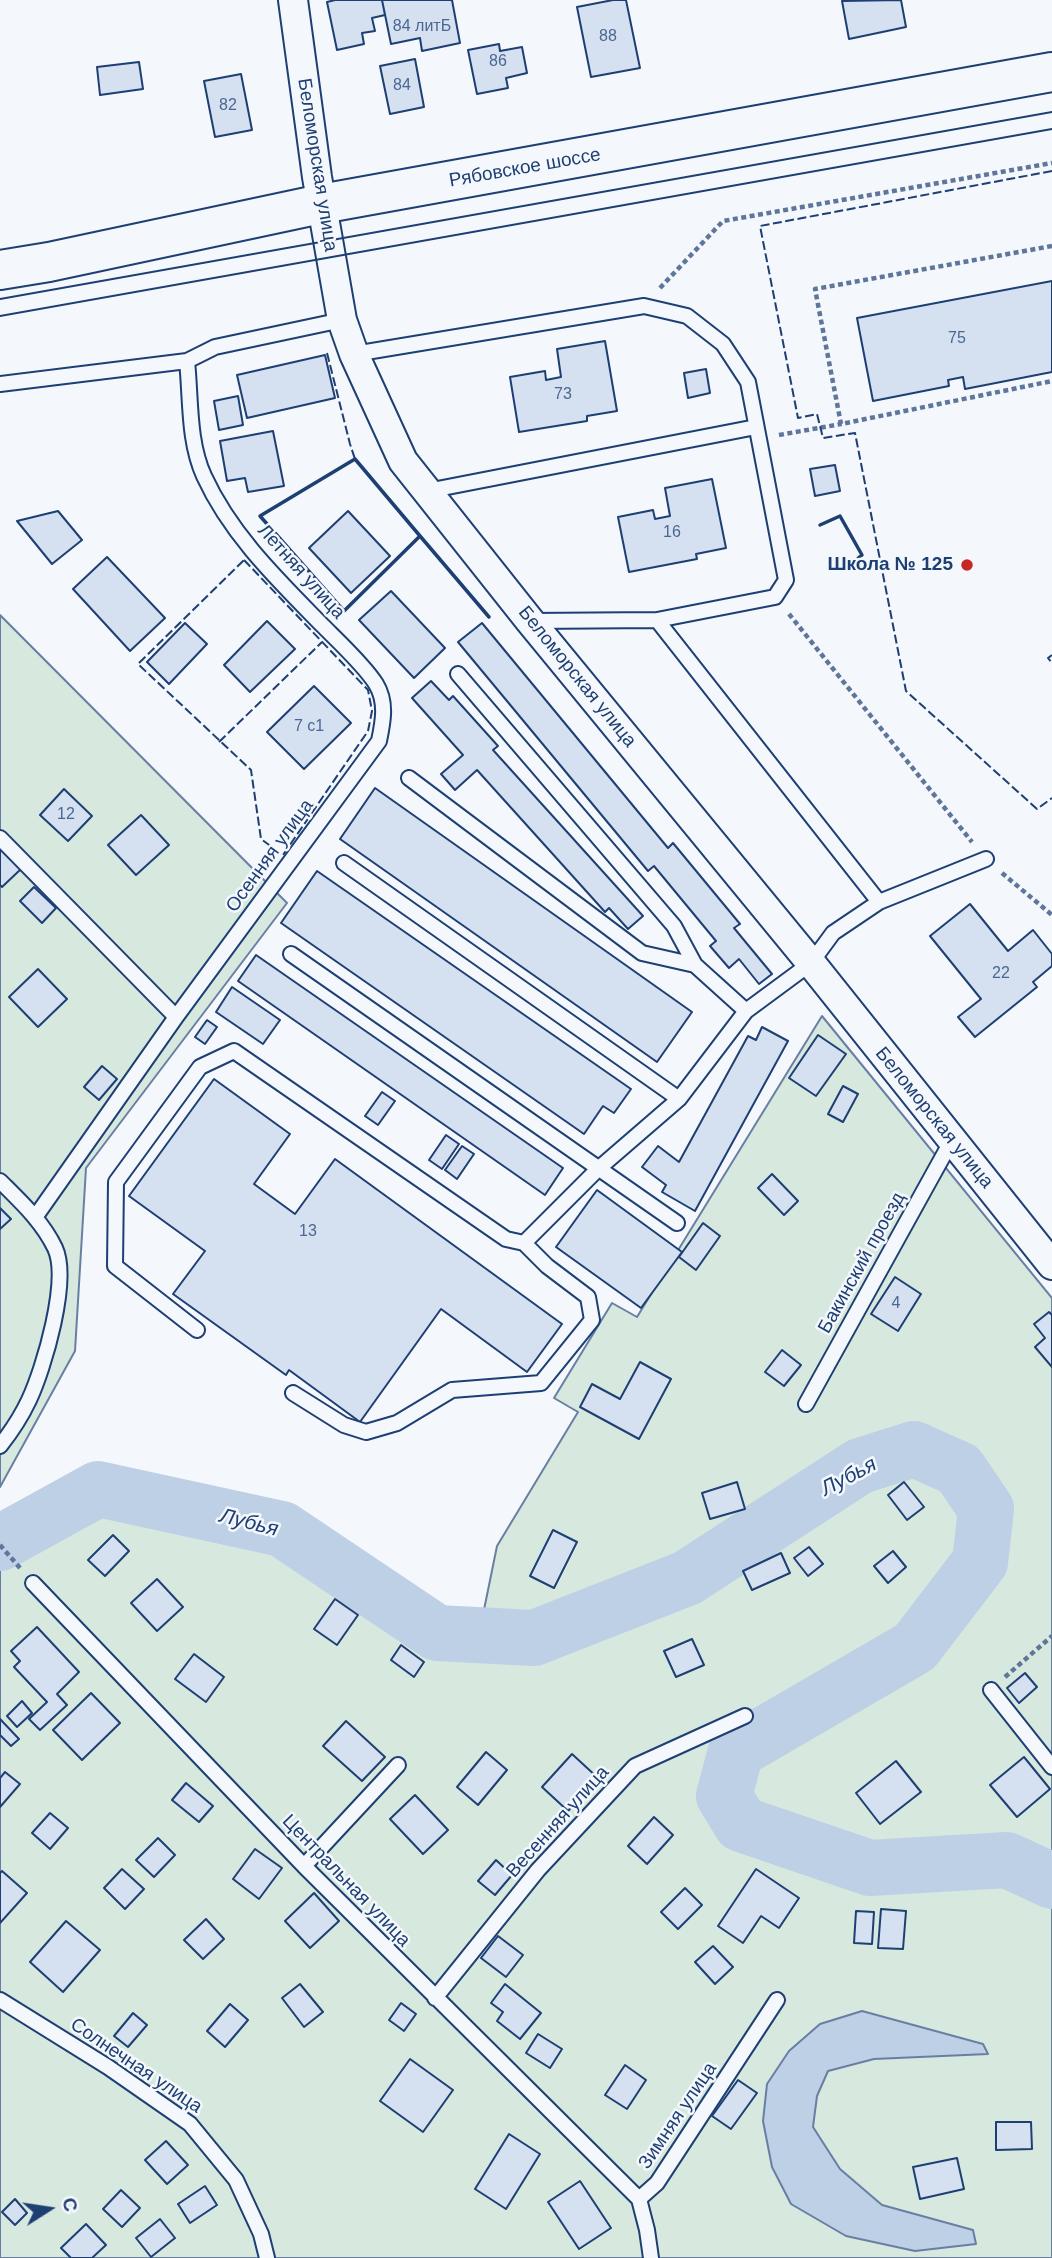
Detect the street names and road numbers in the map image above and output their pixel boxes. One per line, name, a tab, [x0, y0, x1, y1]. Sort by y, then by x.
street label: Беломорская улица	[292, 77, 342, 253]
street label: Рябовское шоссе	[447, 143, 603, 193]
street label: Летняя улица	[252, 520, 350, 624]
street label: Беломорская улица	[513, 602, 641, 752]
street label: Осенняя улица	[221, 795, 319, 917]
street label: Беломорская улица	[870, 1043, 998, 1193]
street label: Бакинский проезд	[814, 1188, 910, 1338]
street label: Весенняя улица	[502, 1761, 614, 1883]
street label: Центральная улица	[277, 1810, 415, 1952]
street label: Солнечная улица	[66, 2013, 206, 2119]
street label: Зимняя улица	[634, 2058, 722, 2174]

